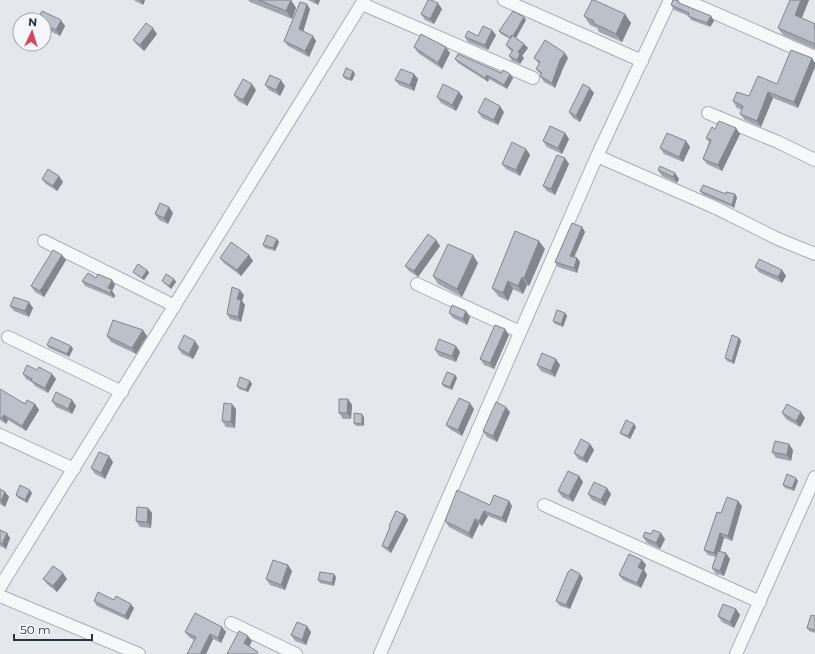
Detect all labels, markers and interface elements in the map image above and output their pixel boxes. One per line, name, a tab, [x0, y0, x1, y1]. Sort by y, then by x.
north arrow	[12, 12, 52, 52]
text: N	[28, 15, 38, 29]
scale bar	[14, 616, 92, 642]
text: 50 m	[20, 622, 51, 637]

